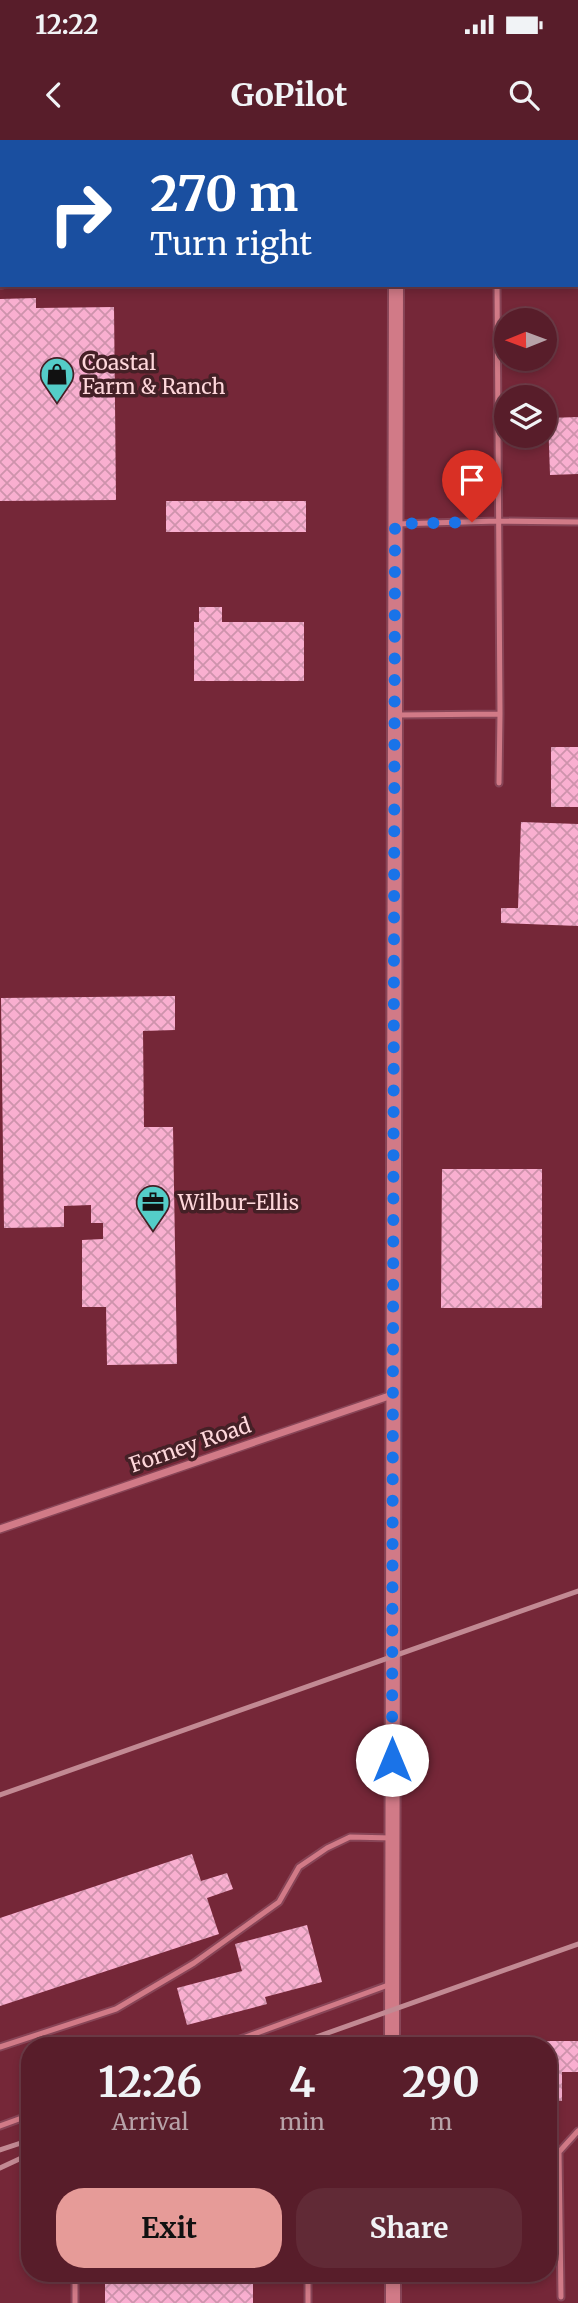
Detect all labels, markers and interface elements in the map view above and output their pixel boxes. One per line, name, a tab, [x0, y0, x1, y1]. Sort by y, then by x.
text: 12:22	[35, 8, 99, 41]
text: GoPilot	[231, 75, 347, 115]
icon: back	[35, 76, 73, 114]
icon: search	[505, 76, 543, 114]
text: 270 m	[150, 163, 298, 224]
icon: right	[35, 168, 126, 259]
text: Turn right	[150, 224, 312, 264]
north arrow	[494, 308, 556, 371]
map controls	[494, 308, 557, 448]
place label: Coastal Farm & Ranch	[82, 349, 226, 400]
shop icon: Coastal Farm & Ranch	[38, 355, 76, 404]
button: layers	[494, 385, 557, 448]
pin	[442, 450, 502, 522]
icon: arrive	[453, 461, 491, 499]
office icon: Wilbur-Ellis	[134, 1183, 172, 1232]
place label: Wilbur-Ellis	[177, 1189, 299, 1216]
street label: Forney Road	[126, 1411, 255, 1478]
position arrow	[355, 1723, 429, 1797]
text: 12:26	[98, 2056, 202, 2108]
text: 4	[289, 2056, 315, 2108]
text: 290	[402, 2056, 480, 2108]
text: Arrival	[112, 2107, 189, 2136]
text: min	[279, 2107, 325, 2136]
text: m	[429, 2107, 452, 2136]
button: Exit	[56, 2188, 282, 2268]
button: Share	[296, 2188, 522, 2268]

